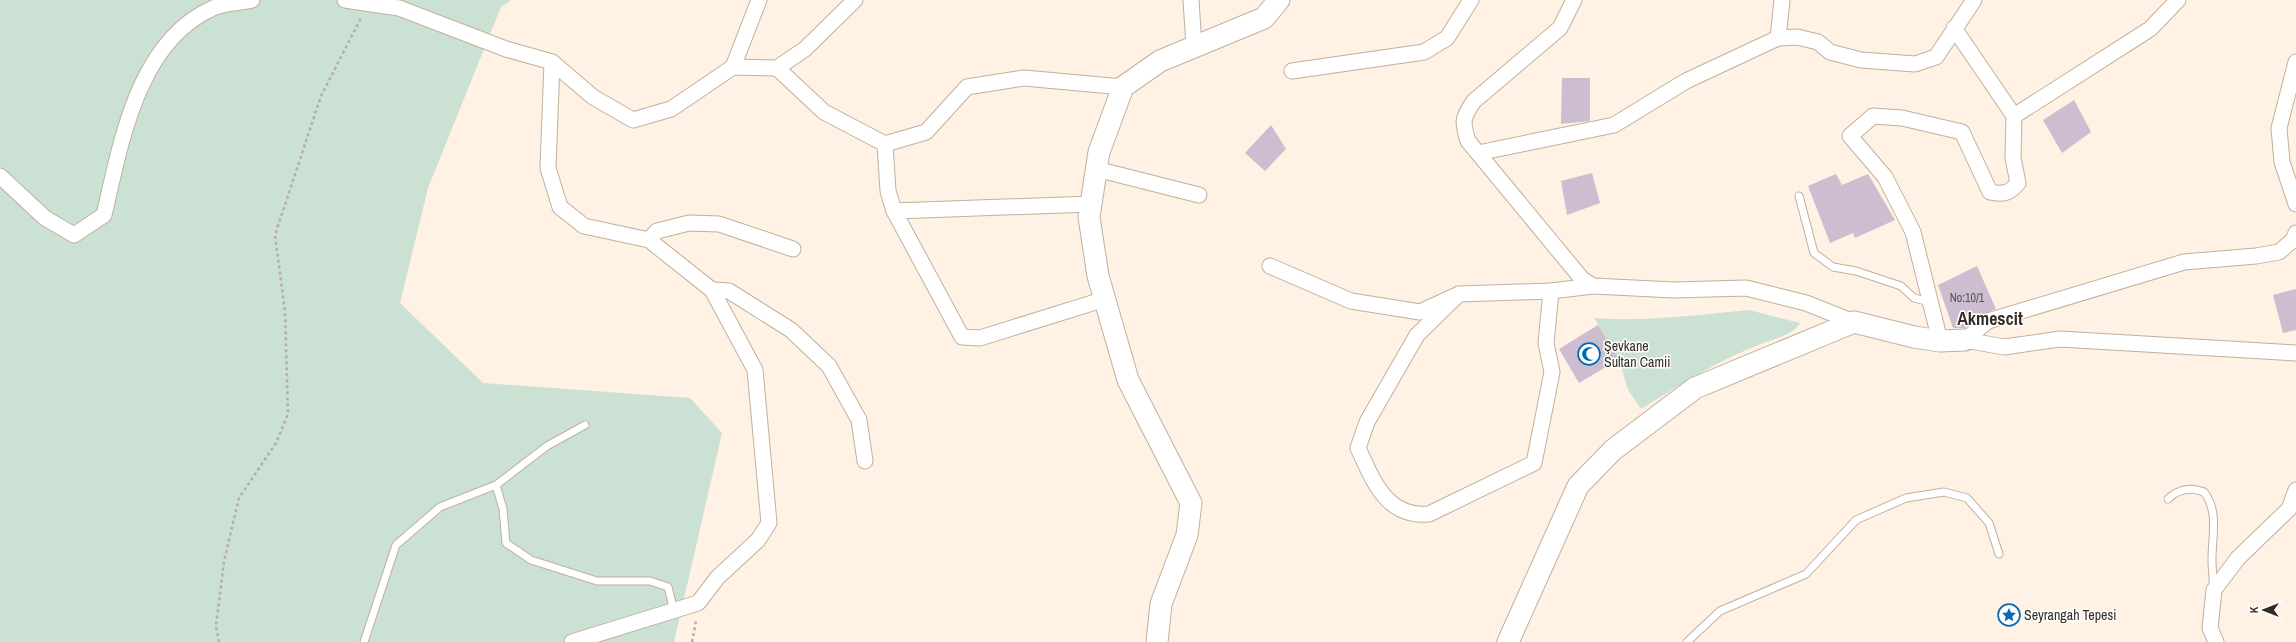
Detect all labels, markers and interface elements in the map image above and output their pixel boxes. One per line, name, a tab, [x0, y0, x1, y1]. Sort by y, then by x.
house number: No:10/1	[1950, 290, 1985, 306]
district label: Akmescit	[1957, 306, 2023, 331]
place label: Şevkane Sultan Camii	[1604, 337, 1670, 371]
mosque icon: Şevkane Sultan Camii	[1576, 341, 1602, 367]
north arrow	[2244, 590, 2284, 630]
place icon: Seyrangah Tepesi	[1996, 602, 2022, 628]
place label: Seyrangah Tepesi	[2024, 606, 2116, 624]
text: K	[2247, 606, 2261, 613]

